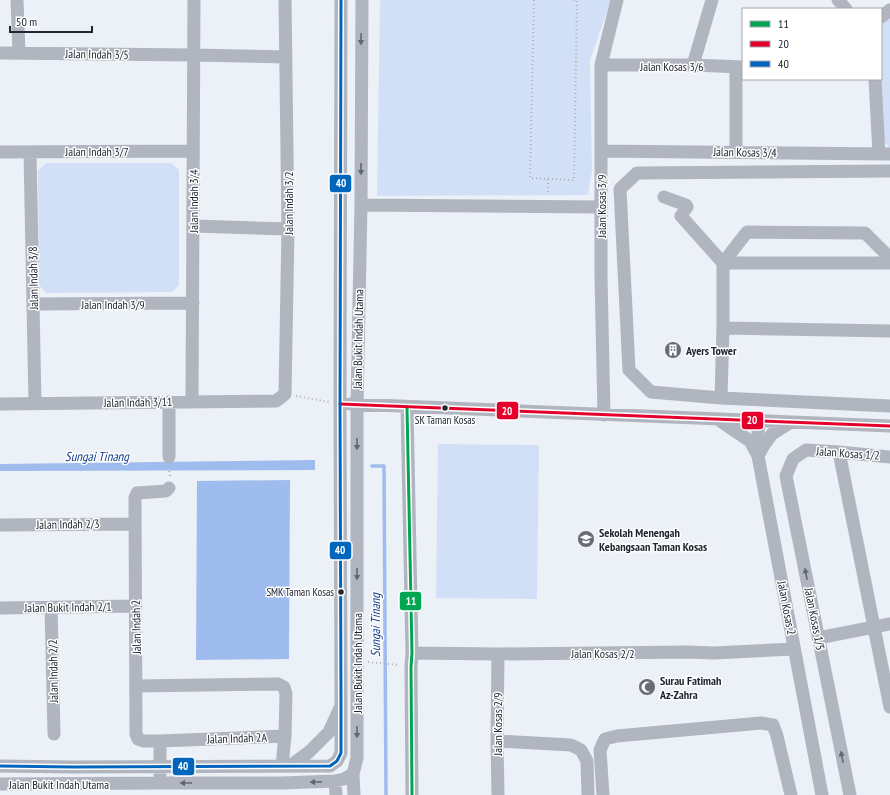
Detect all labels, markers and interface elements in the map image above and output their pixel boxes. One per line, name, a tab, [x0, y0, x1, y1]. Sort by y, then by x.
scale bar	[10, 8, 92, 34]
legend	[742, 8, 882, 80]
text: 50 m	[16, 14, 37, 29]
text: 11	[778, 16, 789, 31]
one-way arrow	[358, 33, 364, 46]
text: 20	[778, 36, 789, 51]
street label: Jalan Indah 3/5	[64, 46, 129, 62]
text: 40	[778, 56, 789, 71]
street label: Jalan Kosas 3/6	[639, 59, 704, 74]
street label: Jalan Indah 3/7	[64, 144, 129, 159]
street label: Jalan Kosas 3/4	[712, 144, 777, 160]
one-way arrow	[358, 163, 364, 176]
street label: Jalan Indah 3/4	[186, 169, 201, 234]
street label: Jalan Indah 3/2	[281, 171, 296, 236]
line badge: 40	[329, 174, 352, 193]
street label: Jalan Kosas 3/9	[594, 174, 609, 239]
text: 40	[336, 176, 346, 190]
street label: Jalan Indah 3/8	[25, 246, 41, 311]
street label: Jalan Bukit Indah Utama	[350, 289, 366, 390]
street label: Jalan Indah 3/9	[80, 297, 145, 312]
building icon: Ayers Tower	[663, 340, 683, 360]
place label: Ayers Tower	[685, 343, 737, 358]
street label: Jalan Indah 3/11	[103, 394, 172, 410]
line badge: 20	[496, 401, 519, 420]
marker: SK Taman Kosas	[440, 403, 450, 413]
text: 20	[502, 404, 512, 418]
line badge: 20	[741, 411, 764, 430]
place label: SK Taman Kosas	[415, 413, 476, 427]
text: 20	[747, 413, 757, 427]
one-way arrow	[354, 438, 360, 451]
street label: Jalan Kosas 1/2	[815, 443, 880, 463]
water label: Sungai Tinang	[65, 448, 130, 465]
street label: Jalan Indah 2/3	[35, 516, 100, 532]
place label: Sekolah Menengah Kebangsaan Taman Kosas	[599, 525, 707, 554]
school or university icon: Sekolah Menengah Kebangsaan Taman Kosas	[576, 529, 596, 549]
line badge: 40	[329, 541, 352, 560]
text: 40	[335, 543, 345, 557]
one-way arrow	[354, 568, 360, 581]
one-way arrow	[802, 568, 808, 580]
street label: Jalan Kosas 2	[774, 579, 800, 636]
place label: SMK Taman Kosas	[266, 585, 334, 599]
street label: Jalan Kosas 1/5	[801, 585, 828, 652]
marker: SMK Taman Kosas	[336, 587, 346, 597]
line badge: 11	[399, 591, 422, 611]
water label: Sungai Tinang	[367, 592, 384, 657]
text: 11	[406, 594, 416, 608]
street label: Jalan Bukit Indah 2/1	[23, 599, 112, 615]
street label: Jalan Indah 2	[128, 600, 144, 655]
street label: Jalan Bukit Indah Utama	[350, 613, 365, 714]
street label: Jalan Indah 2/2	[45, 639, 61, 704]
street label: Jalan Kosas 2/2	[570, 646, 635, 661]
place label: Surau Fatimah Az-Zahra	[659, 673, 721, 702]
mosque icon: Surau Fatimah Az-Zahra	[637, 677, 657, 697]
street label: Jalan Kosas 2/9	[490, 692, 505, 757]
one-way arrow	[354, 726, 360, 739]
street label: Jalan Indah 2A	[206, 729, 268, 747]
one-way arrow	[839, 751, 845, 763]
line badge: 40	[172, 757, 195, 776]
text: 40	[178, 759, 188, 773]
street label: Jalan Bukit Indah Utama	[8, 777, 109, 792]
one-way arrow	[310, 778, 322, 785]
one-way arrow	[179, 780, 192, 786]

